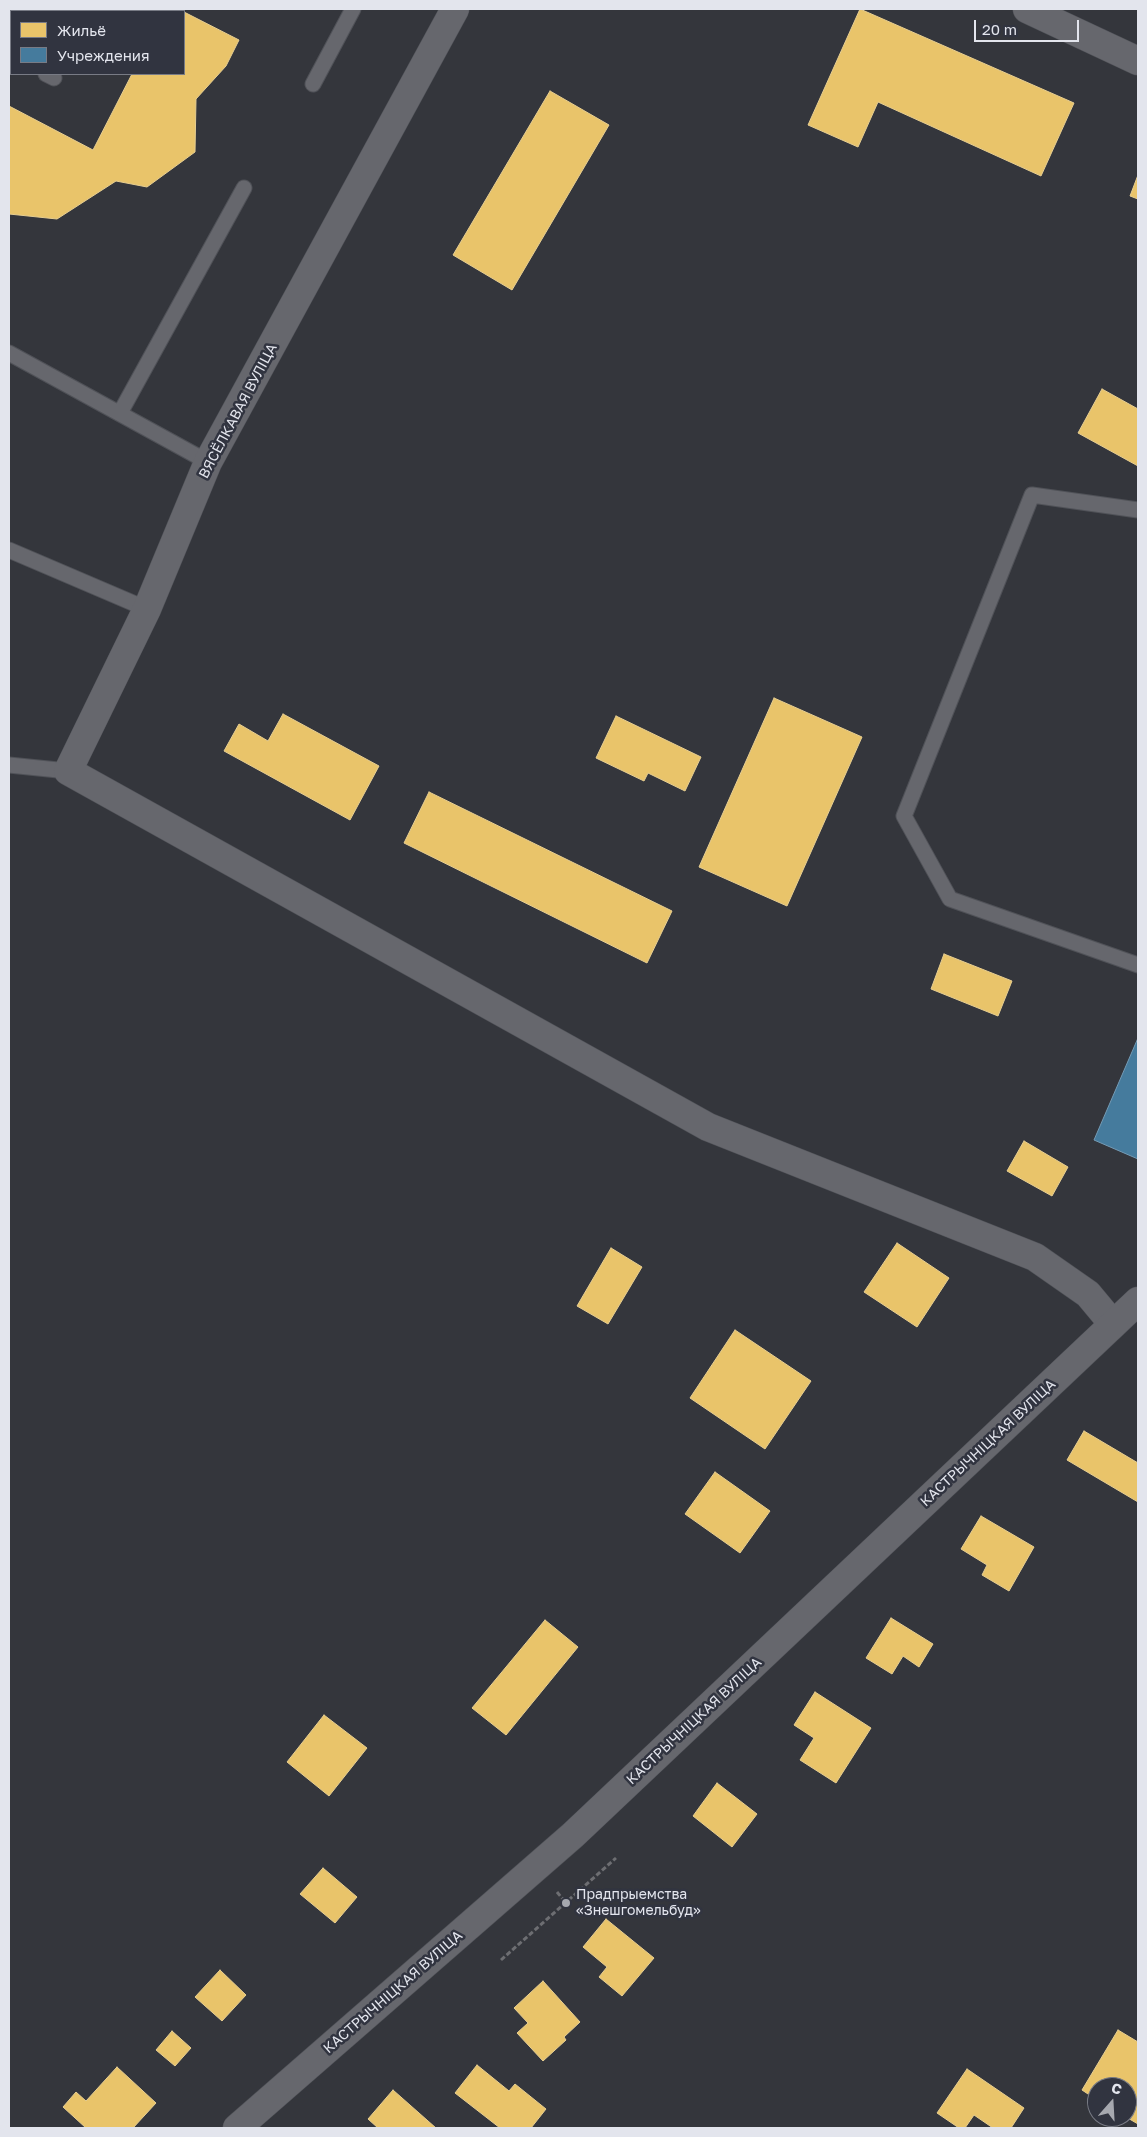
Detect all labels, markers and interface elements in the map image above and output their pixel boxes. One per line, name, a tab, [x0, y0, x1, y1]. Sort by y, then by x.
legend	[10, 10, 185, 75]
scale bar	[977, 10, 1082, 42]
text: 20 m	[982, 20, 1017, 38]
text: Жильё	[57, 21, 106, 39]
text: Учреждения	[57, 46, 149, 64]
street label: ВЯСЁЛКАВАЯ ВУЛІЦА	[195, 341, 281, 481]
street label: КАСТРЫЧНІЦКАЯ ВУЛІЦА	[917, 1376, 1059, 1510]
street label: КАСТРЫЧНІЦКАЯ ВУЛІЦА	[623, 1654, 765, 1788]
place label: Прадпрыемства «Знешгомельбуд»	[576, 1887, 701, 1920]
marker: Прадпрыемства «Знешгомельбуд»	[560, 1897, 572, 1909]
street label: КАСТРЫЧНІЦКАЯ ВУЛІЦА	[320, 1927, 466, 2057]
north arrow	[1087, 2077, 1137, 2127]
text: С	[1109, 2079, 1124, 2098]

